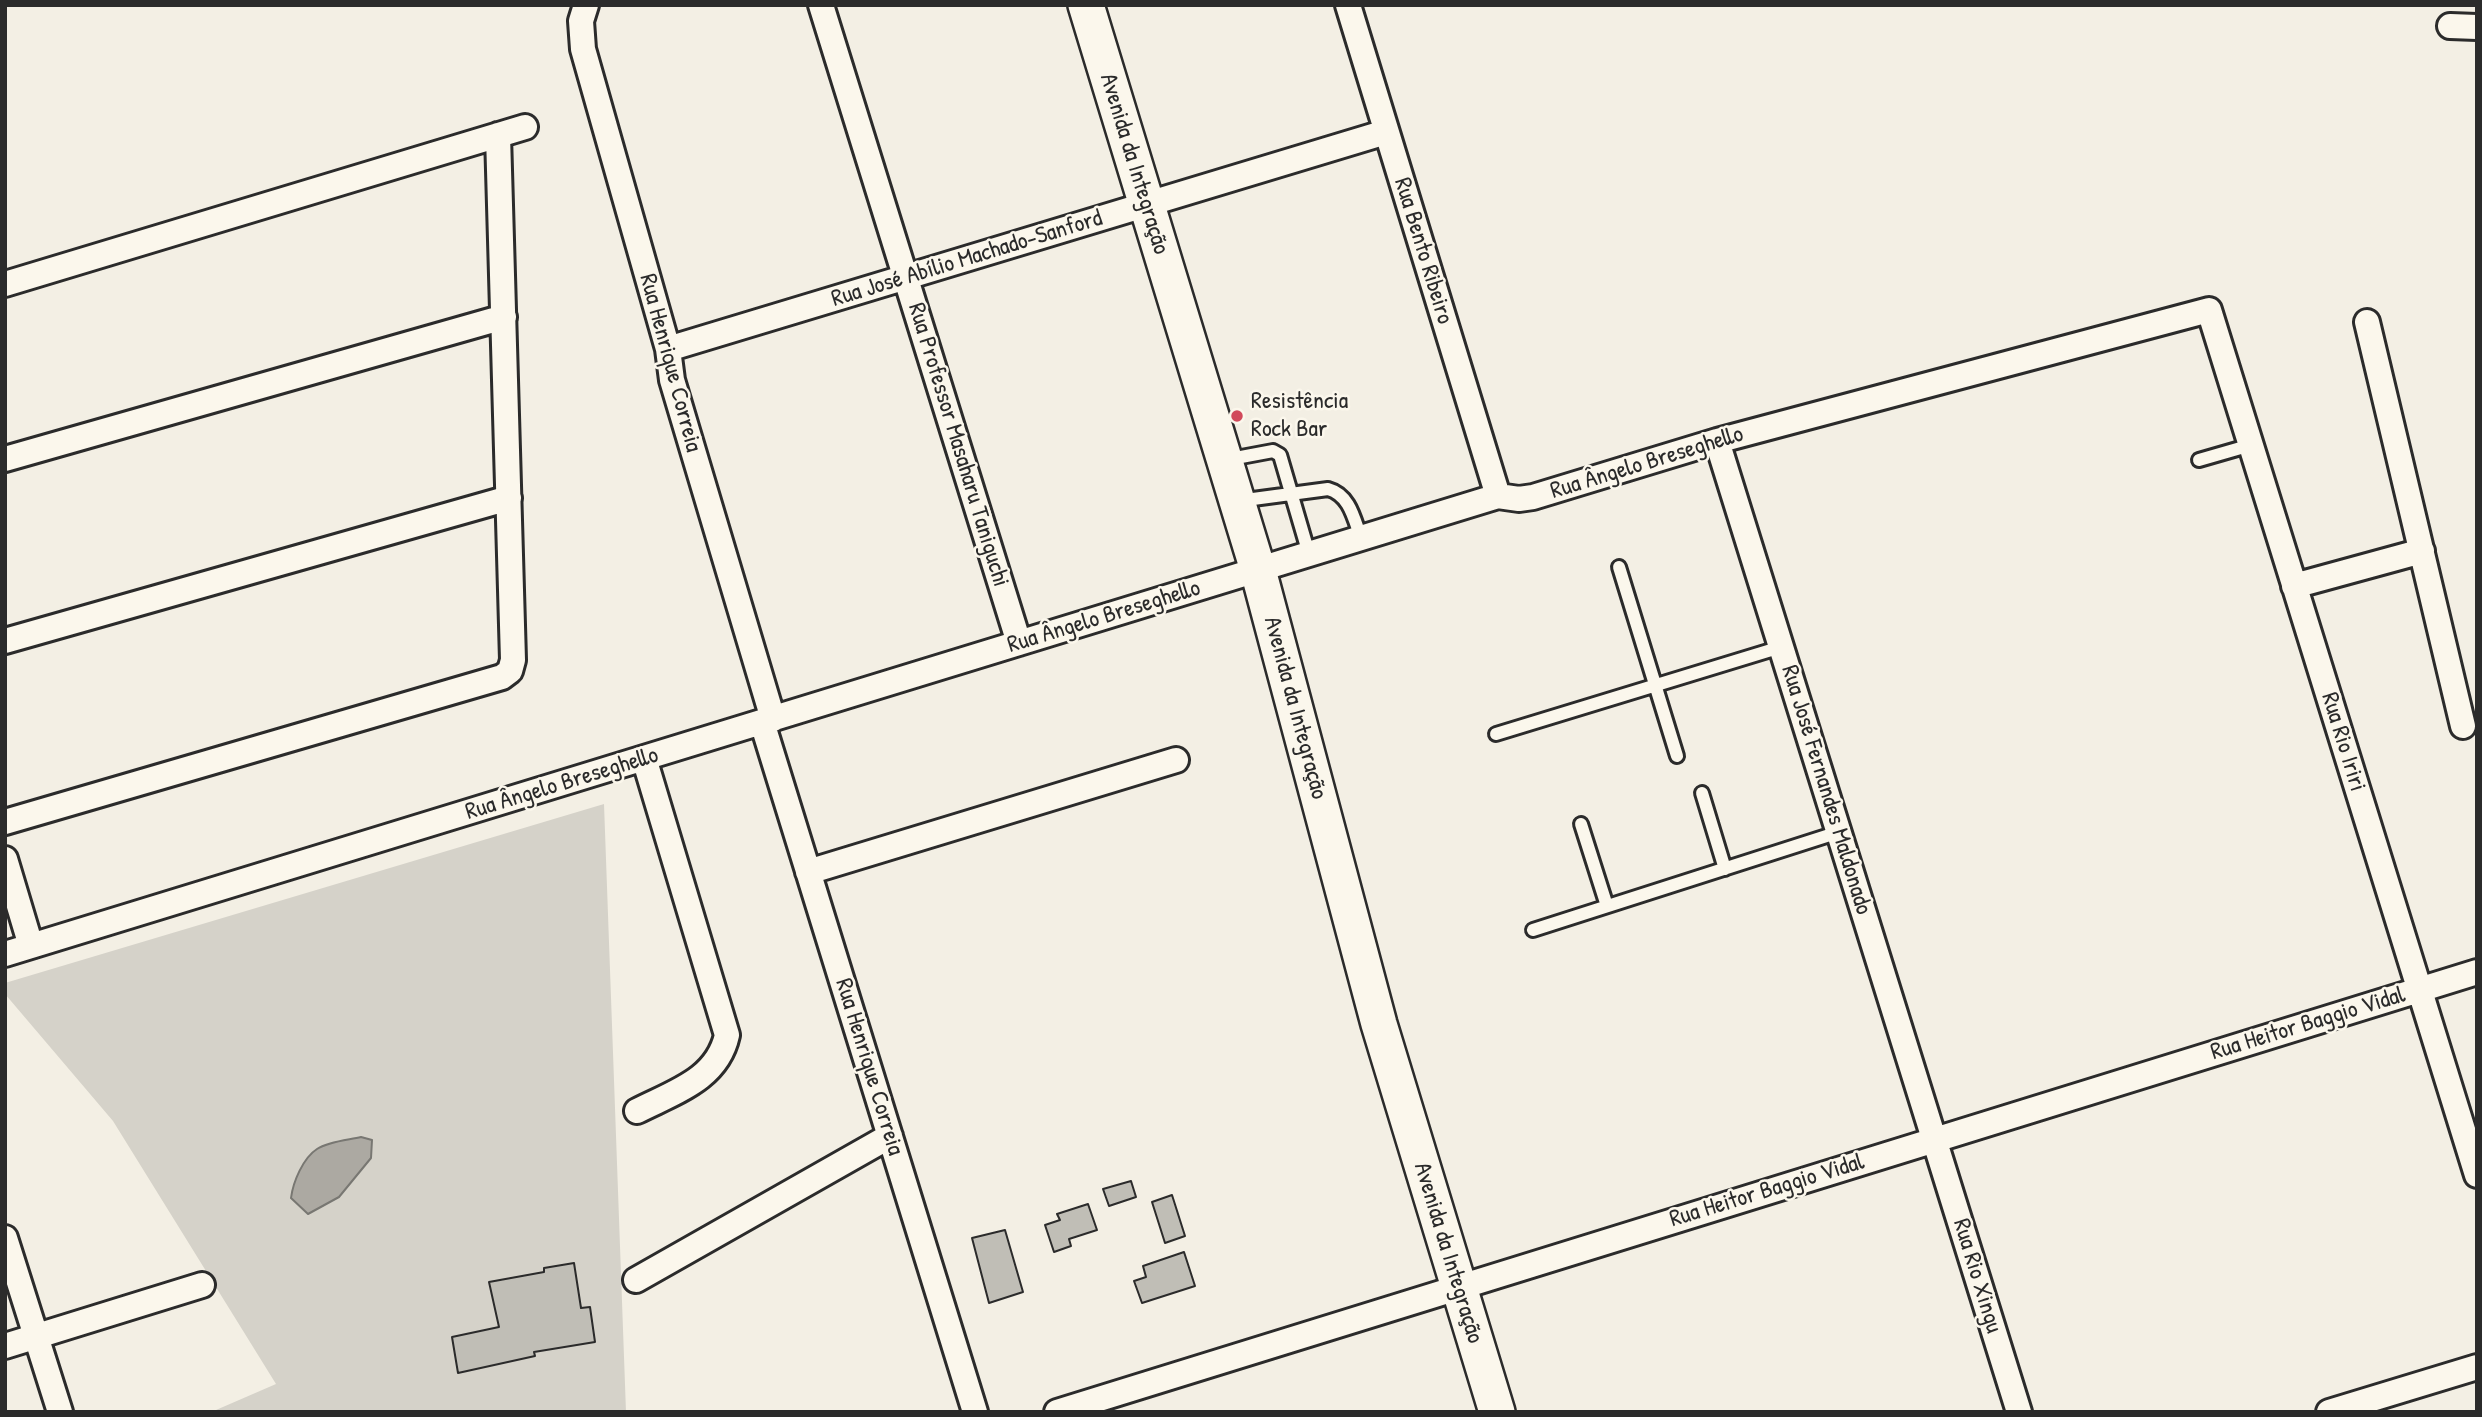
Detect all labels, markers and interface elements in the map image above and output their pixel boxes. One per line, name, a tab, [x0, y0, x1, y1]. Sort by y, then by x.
street label: Avenida da Integração	[1093, 70, 1175, 258]
street label: Rua Bento Ribeiro	[1387, 174, 1459, 328]
street label: Rua José Abílio Machado-Sanford	[828, 204, 1106, 314]
street label: Rua Henrique Correia	[632, 271, 708, 455]
street label: Rua Professor Masaharu Taniguchi	[901, 300, 1015, 590]
place label: Resistência Rock Bar	[1251, 388, 1348, 444]
marker: Resistência Rock Bar	[1229, 408, 1245, 424]
street label: Rua Ângelo Breseghello	[1547, 420, 1747, 506]
street label: Rua Ângelo Breseghello	[1004, 574, 1204, 660]
street label: Avenida da Integração	[1257, 614, 1333, 802]
street label: Rua José Fernandes Maldonado	[1774, 662, 1878, 918]
street label: Rua Rio Iriri	[2314, 689, 2372, 795]
street label: Rua Ângelo Breseghello	[462, 741, 662, 827]
street label: Rua Henrique Correia	[828, 975, 910, 1159]
street label: Rua Heitor Baggio Vidal	[2207, 981, 2409, 1067]
street label: Rua Heitor Baggio Vidal	[1666, 1148, 1868, 1234]
street label: Avenida da Integração	[1407, 1159, 1489, 1347]
street label: Rua Rio Xingu	[1946, 1215, 2008, 1337]

